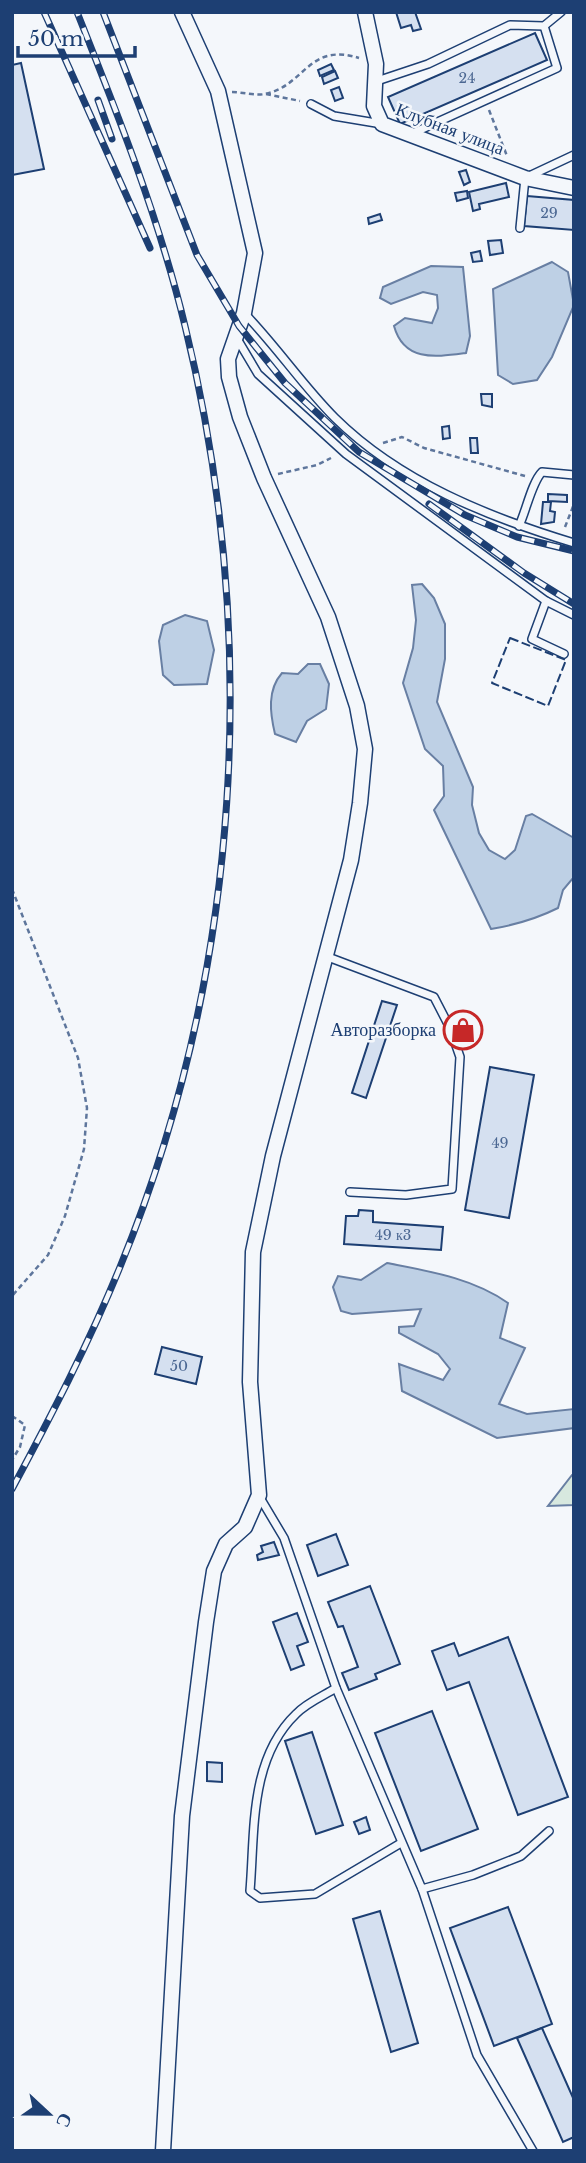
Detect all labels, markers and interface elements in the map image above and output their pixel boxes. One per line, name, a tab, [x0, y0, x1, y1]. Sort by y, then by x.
scale bar	[18, 14, 135, 58]
text: 50 m	[28, 26, 84, 52]
house number: 24	[459, 69, 475, 87]
street label: Клубная улица	[393, 98, 507, 160]
house number: 29	[540, 204, 558, 222]
shop icon: Авторазборка	[442, 1009, 484, 1051]
place label: Авторазборка	[331, 1019, 436, 1041]
house number: 49	[491, 1134, 509, 1152]
house number: 49 к3	[375, 1226, 411, 1244]
house number: 50	[170, 1357, 188, 1375]
north arrow	[14, 2079, 84, 2149]
text: С	[51, 2110, 78, 2131]

